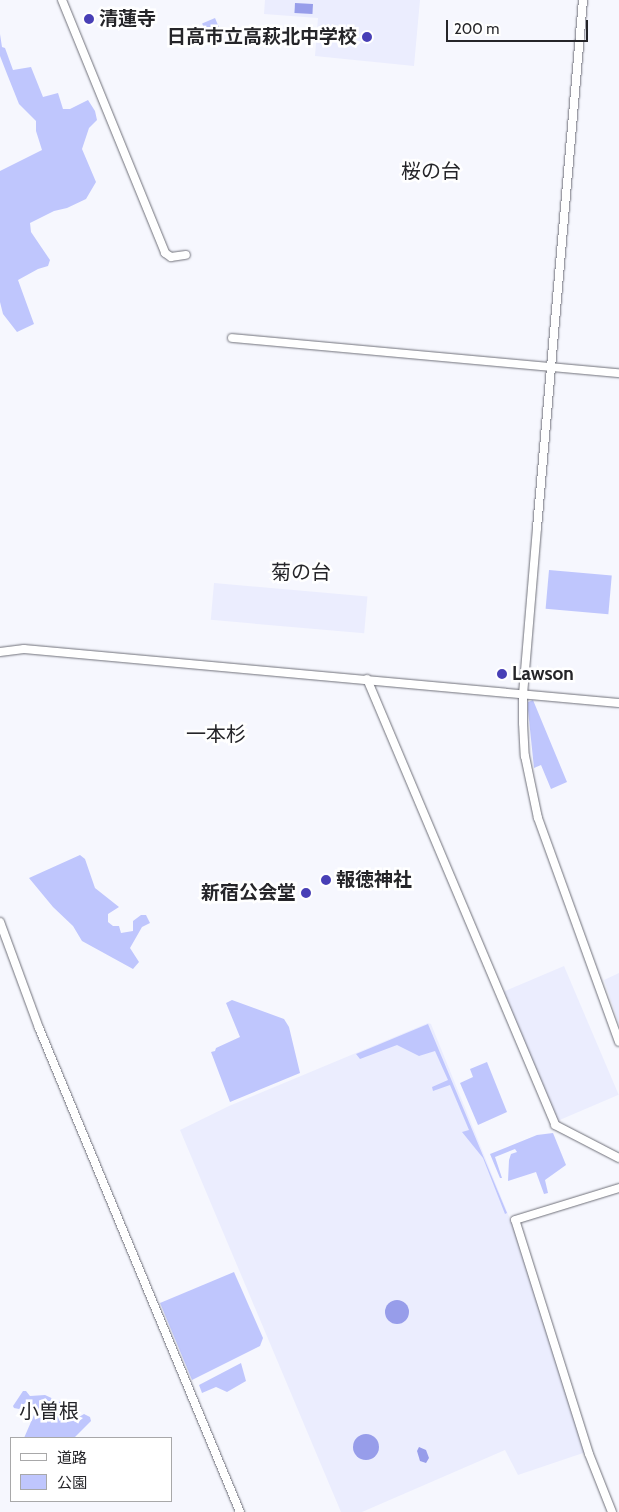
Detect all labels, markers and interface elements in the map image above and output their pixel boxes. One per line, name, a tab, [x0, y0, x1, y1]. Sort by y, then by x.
place label: 清蓮寺	[99, 8, 156, 30]
scale bar	[449, 10, 592, 42]
marker: 清蓮寺	[83, 13, 95, 25]
text: 200 m	[454, 20, 499, 38]
place label: 日高市立高萩北中学校	[167, 26, 357, 48]
marker: 日高市立高萩北中学校	[361, 31, 373, 43]
district label: 桜の台	[401, 159, 461, 183]
district label: 菊の台	[271, 560, 331, 584]
place label: Lawson	[512, 663, 574, 685]
marker: Lawson	[496, 668, 508, 680]
district label: 一本杉	[186, 722, 246, 746]
place label: 報徳神社	[336, 869, 412, 891]
marker: 報徳神社	[320, 874, 332, 886]
place label: 新宿公会堂	[201, 882, 296, 904]
marker: 新宿公会堂	[300, 887, 312, 899]
district label: 小曽根	[19, 1399, 79, 1423]
legend	[10, 1437, 172, 1502]
text: 道路	[57, 1449, 87, 1467]
text: 公園	[57, 1474, 87, 1492]

